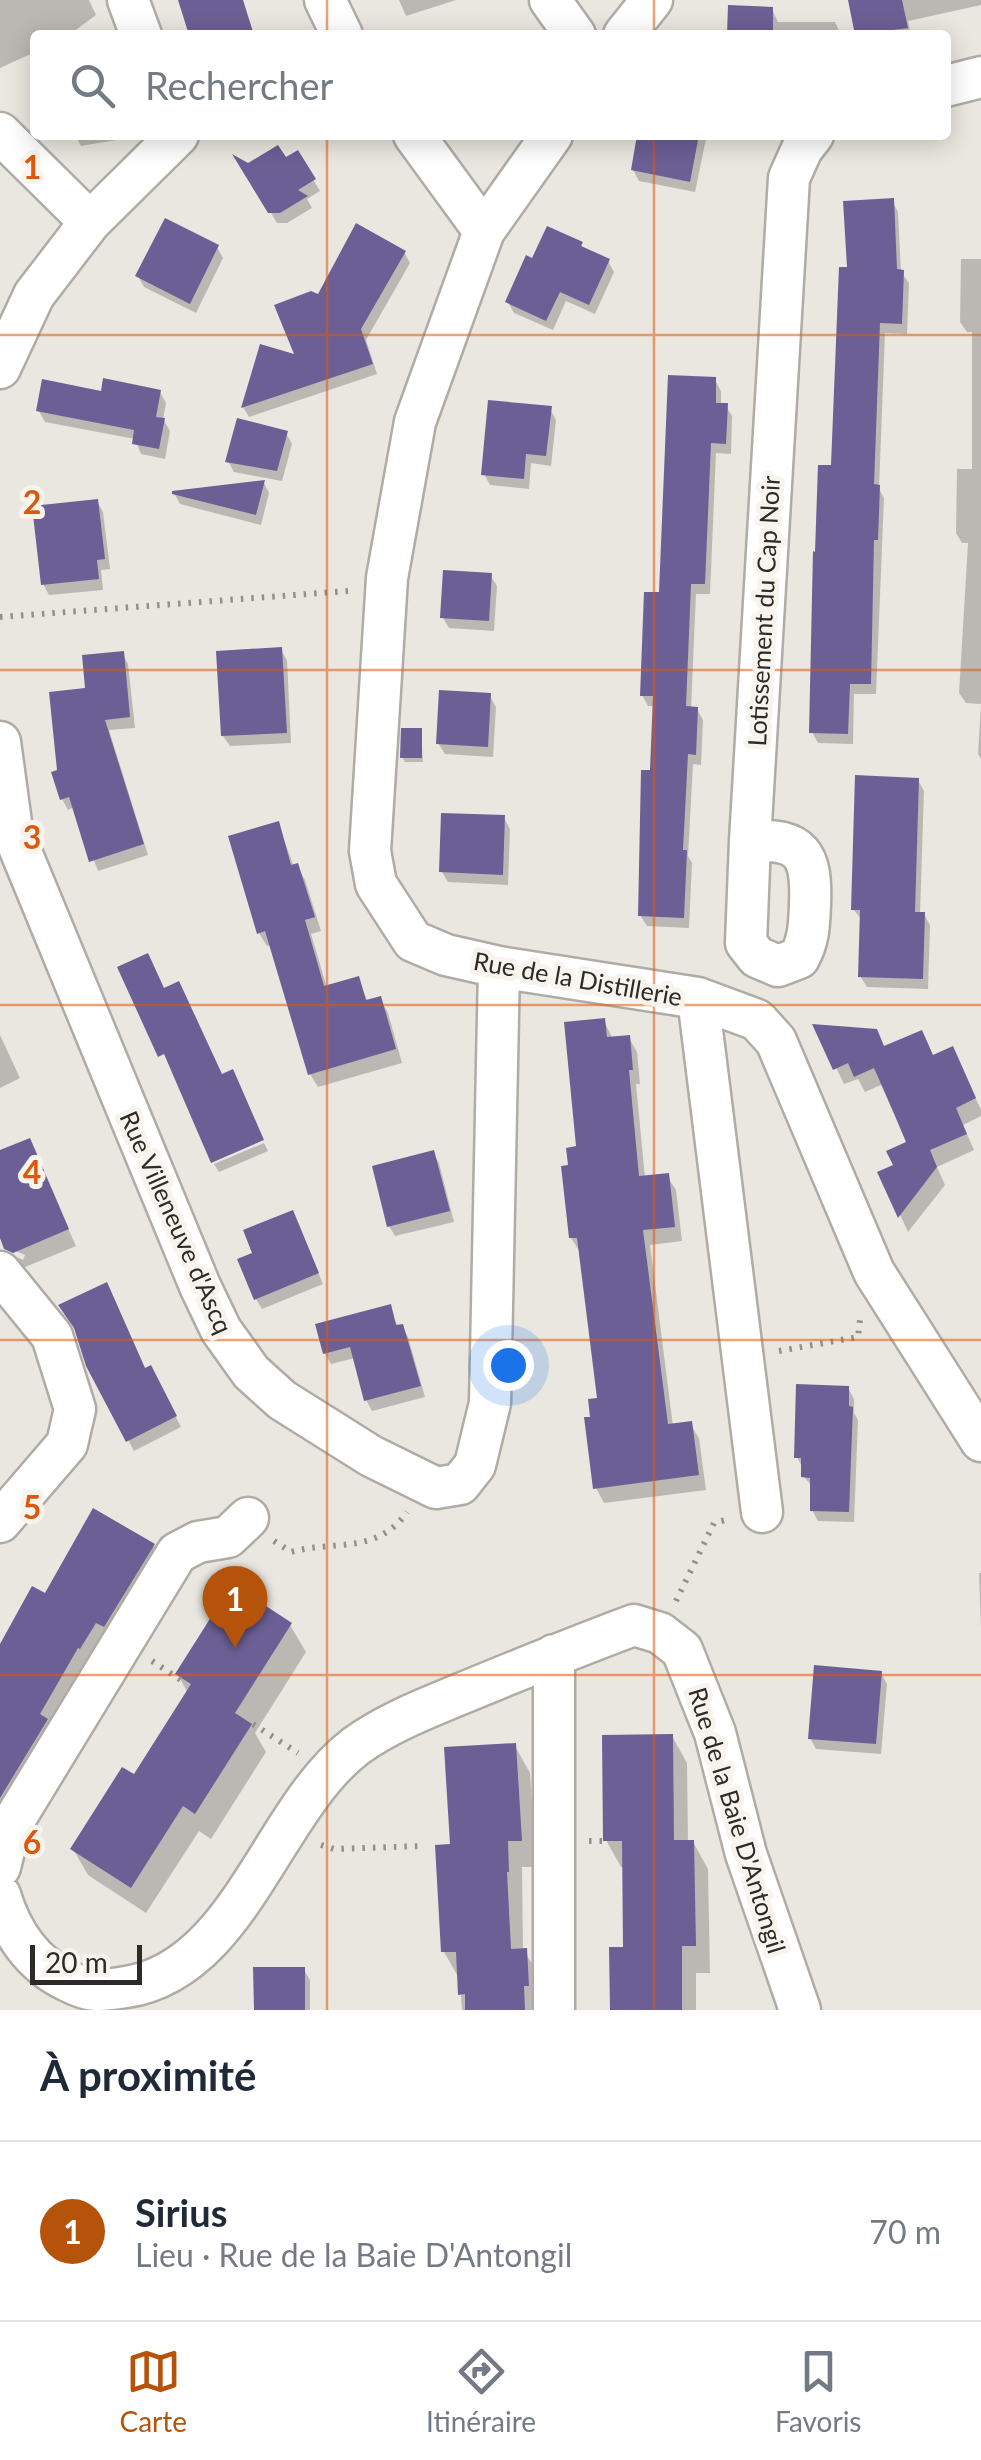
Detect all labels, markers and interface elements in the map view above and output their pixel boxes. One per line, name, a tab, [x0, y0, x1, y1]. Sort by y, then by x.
search box	[30, 30, 951, 140]
icon: search	[65, 58, 120, 113]
text: Rechercher	[145, 62, 333, 108]
text: 1	[23, 147, 41, 186]
street label: Lotissement du Cap Noir	[741, 475, 785, 747]
text: 2	[23, 482, 41, 521]
text: 3	[23, 817, 41, 856]
street label: Rue de la Distillerie	[471, 945, 685, 1011]
street label: Rue Villeneuve d'Ascq	[114, 1106, 240, 1338]
text: 4	[23, 1152, 41, 1191]
your location	[483, 1340, 534, 1391]
text: 5	[23, 1487, 41, 1526]
pin: 1	[202, 1566, 268, 1648]
street label: Rue de la Baie D'Antongil	[683, 1684, 793, 1956]
text: 6	[23, 1822, 41, 1861]
scale bar	[30, 1940, 142, 1984]
text: 20 m	[45, 1945, 108, 1979]
text: À proximité	[40, 2050, 256, 2100]
text: Sirius	[135, 2189, 227, 2235]
text: 1	[63, 2212, 82, 2251]
text: 70 m	[869, 2212, 941, 2251]
text: Lieu · Rue de la Baie D'Antongil	[135, 2235, 572, 2274]
tab: Carte	[119, 2344, 187, 2438]
tab: Itinéraire	[426, 2344, 536, 2438]
tab: Favoris	[775, 2344, 862, 2438]

